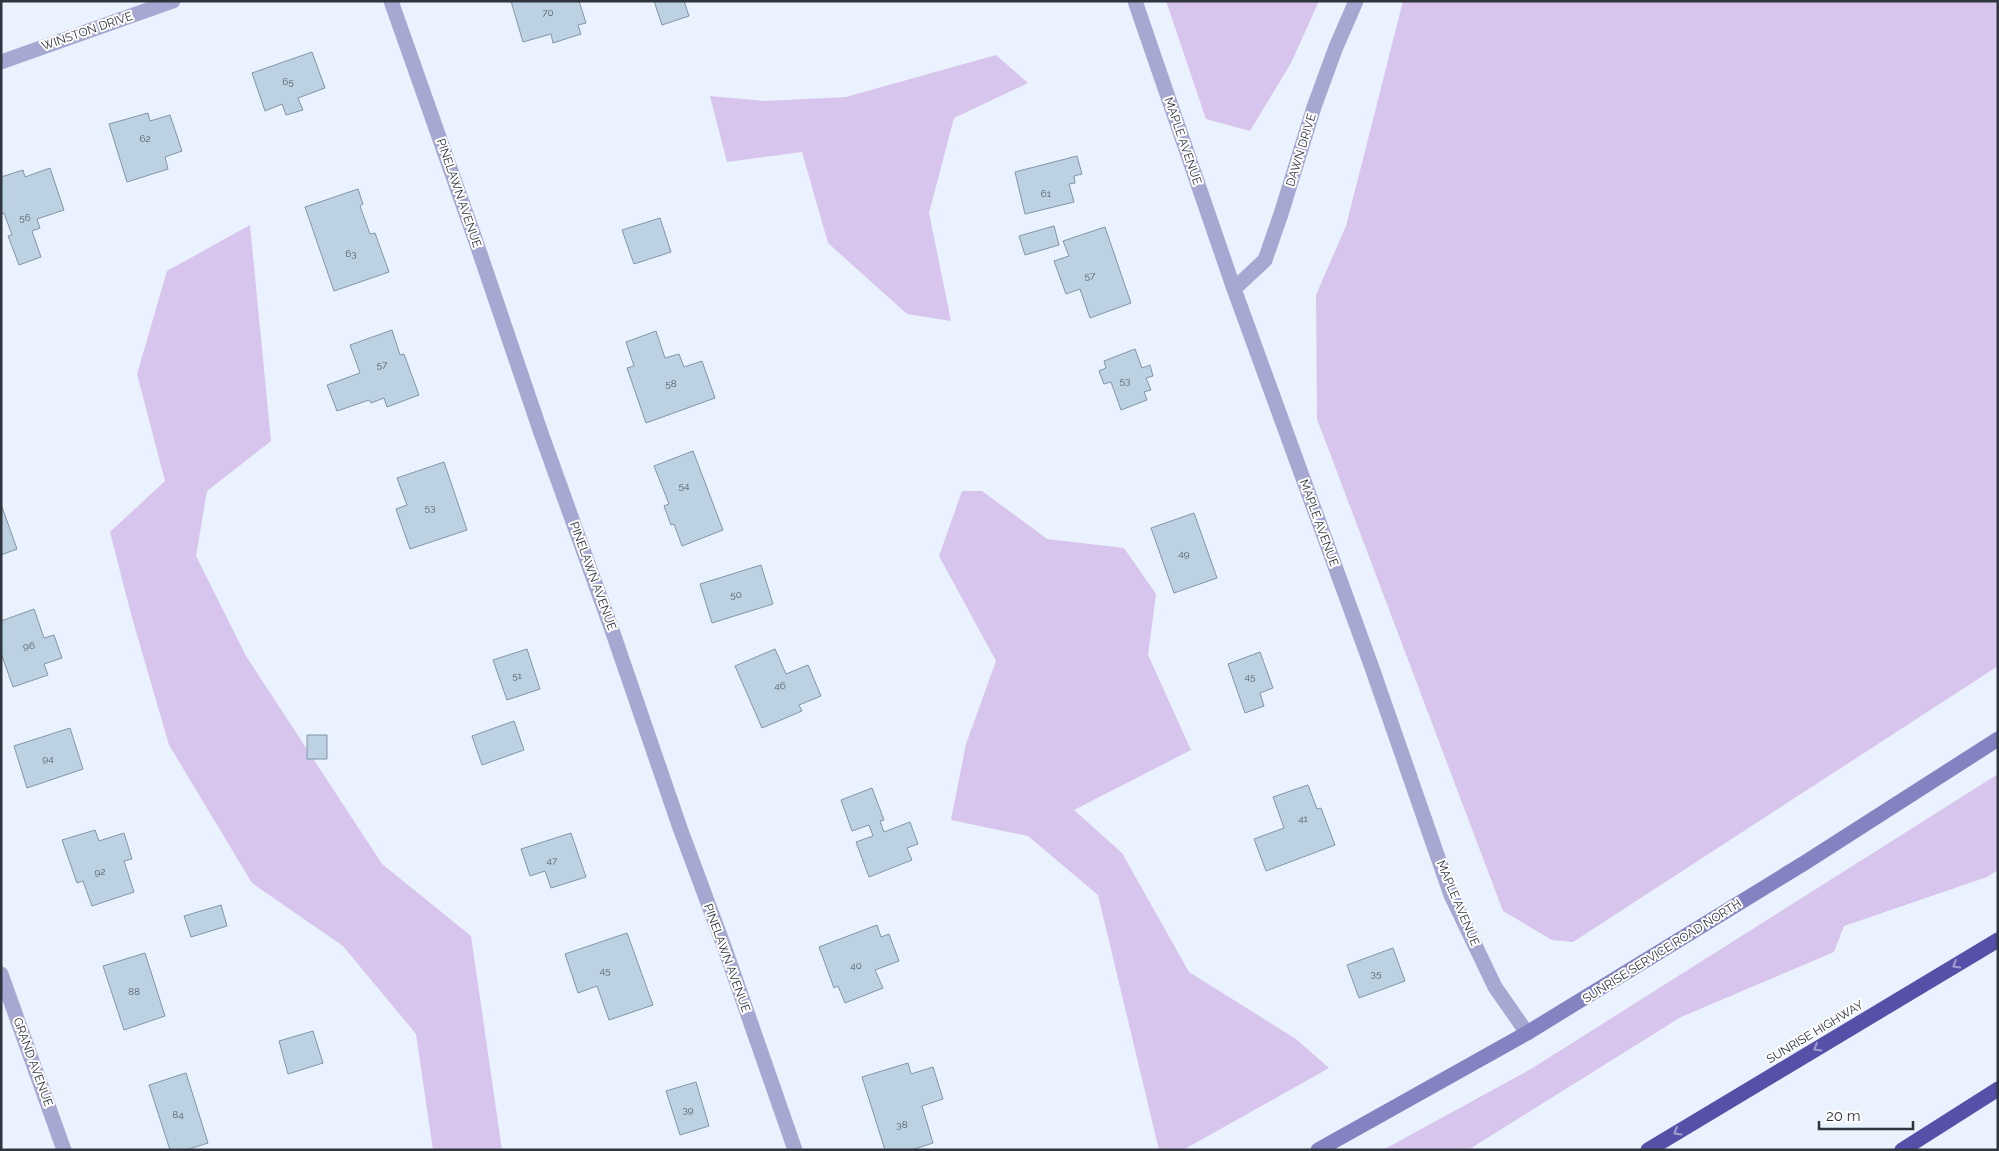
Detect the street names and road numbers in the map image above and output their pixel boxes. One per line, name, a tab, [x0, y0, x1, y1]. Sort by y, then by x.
street label: WINSTON DRIVE	[40, 9, 134, 53]
street label: MAPLE AVENUE	[1161, 95, 1205, 187]
street label: DAWN DRIVE	[1283, 112, 1319, 188]
street label: PINELAWN AVENUE	[434, 137, 484, 249]
street label: MAPLE AVENUE	[1297, 478, 1341, 568]
street label: PINELAWN AVENUE	[567, 520, 619, 632]
street label: MAPLE AVENUE	[1434, 858, 1482, 948]
street label: SUNRISE SERVICE ROAD NORTH	[1580, 896, 1744, 1006]
street label: PINELAWN AVENUE	[701, 902, 753, 1014]
street label: SUNRISE HIGHWAY	[1764, 998, 1866, 1066]
street label: GRAND AVENUE	[10, 1016, 56, 1108]

